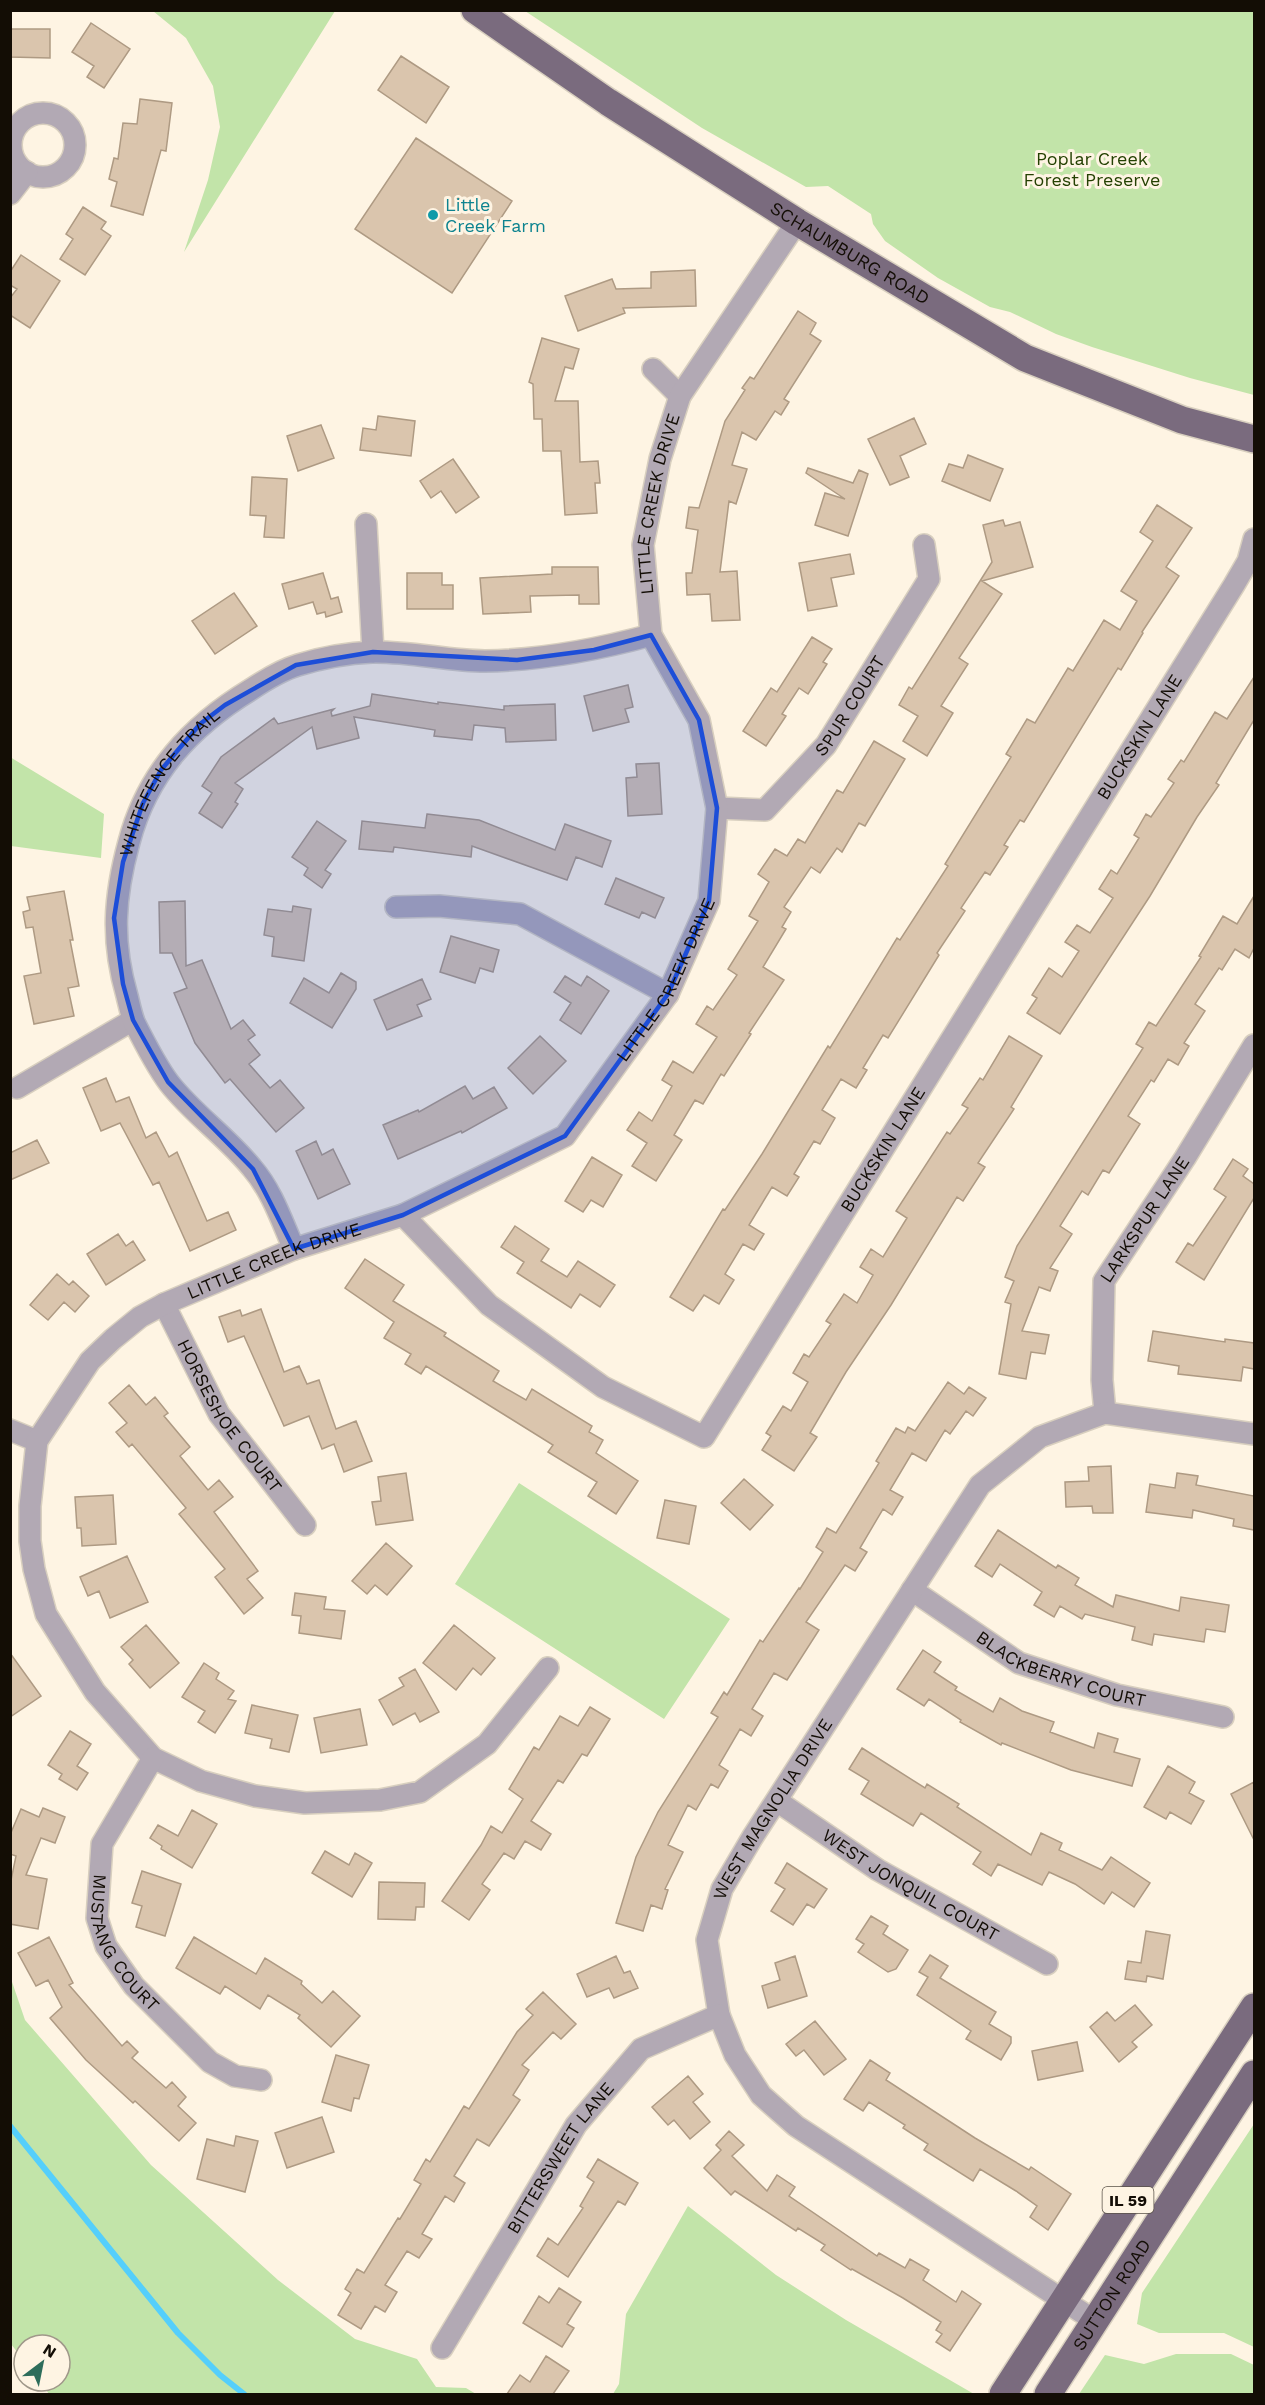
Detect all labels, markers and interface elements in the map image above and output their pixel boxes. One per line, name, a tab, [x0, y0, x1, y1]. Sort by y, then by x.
park label: Poplar Creek Forest Preserve	[1024, 148, 1160, 190]
place label: Little Creek Farm	[445, 194, 546, 236]
street label: SCHAUMBURG ROAD	[767, 197, 934, 309]
marker: Little Creek Farm	[426, 208, 440, 222]
street label: LITTLE CREEK DRIVE	[632, 411, 684, 596]
street label: SPUR COURT	[810, 652, 889, 760]
street label: BUCKSKIN LANE	[1092, 670, 1186, 803]
street label: WHITEFENCE TRAIL	[115, 704, 224, 858]
street label: LITTLE CREEK DRIVE	[612, 895, 719, 1065]
street label: BUCKSKIN LANE	[835, 1083, 929, 1216]
street label: LARKSPUR LANE	[1095, 1152, 1193, 1286]
street label: LITTLE CREEK DRIVE	[184, 1218, 363, 1303]
street label: HORSESHOE COURT	[173, 1335, 287, 1496]
street label: BLACKBERRY COURT	[973, 1626, 1148, 1711]
street label: WEST MAGNOLIA DRIVE	[708, 1714, 836, 1902]
street label: WEST JONQUIL COURT	[818, 1824, 1003, 1945]
street label: MUSTANG COURT	[87, 1873, 164, 2015]
street label: BITTERSWEET LANE	[502, 2078, 618, 2237]
road number: IL 59	[1102, 2187, 1154, 2213]
street label: SUTTON ROAD	[1068, 2235, 1155, 2354]
north arrow	[12, 2333, 72, 2393]
text: N	[40, 2340, 60, 2362]

